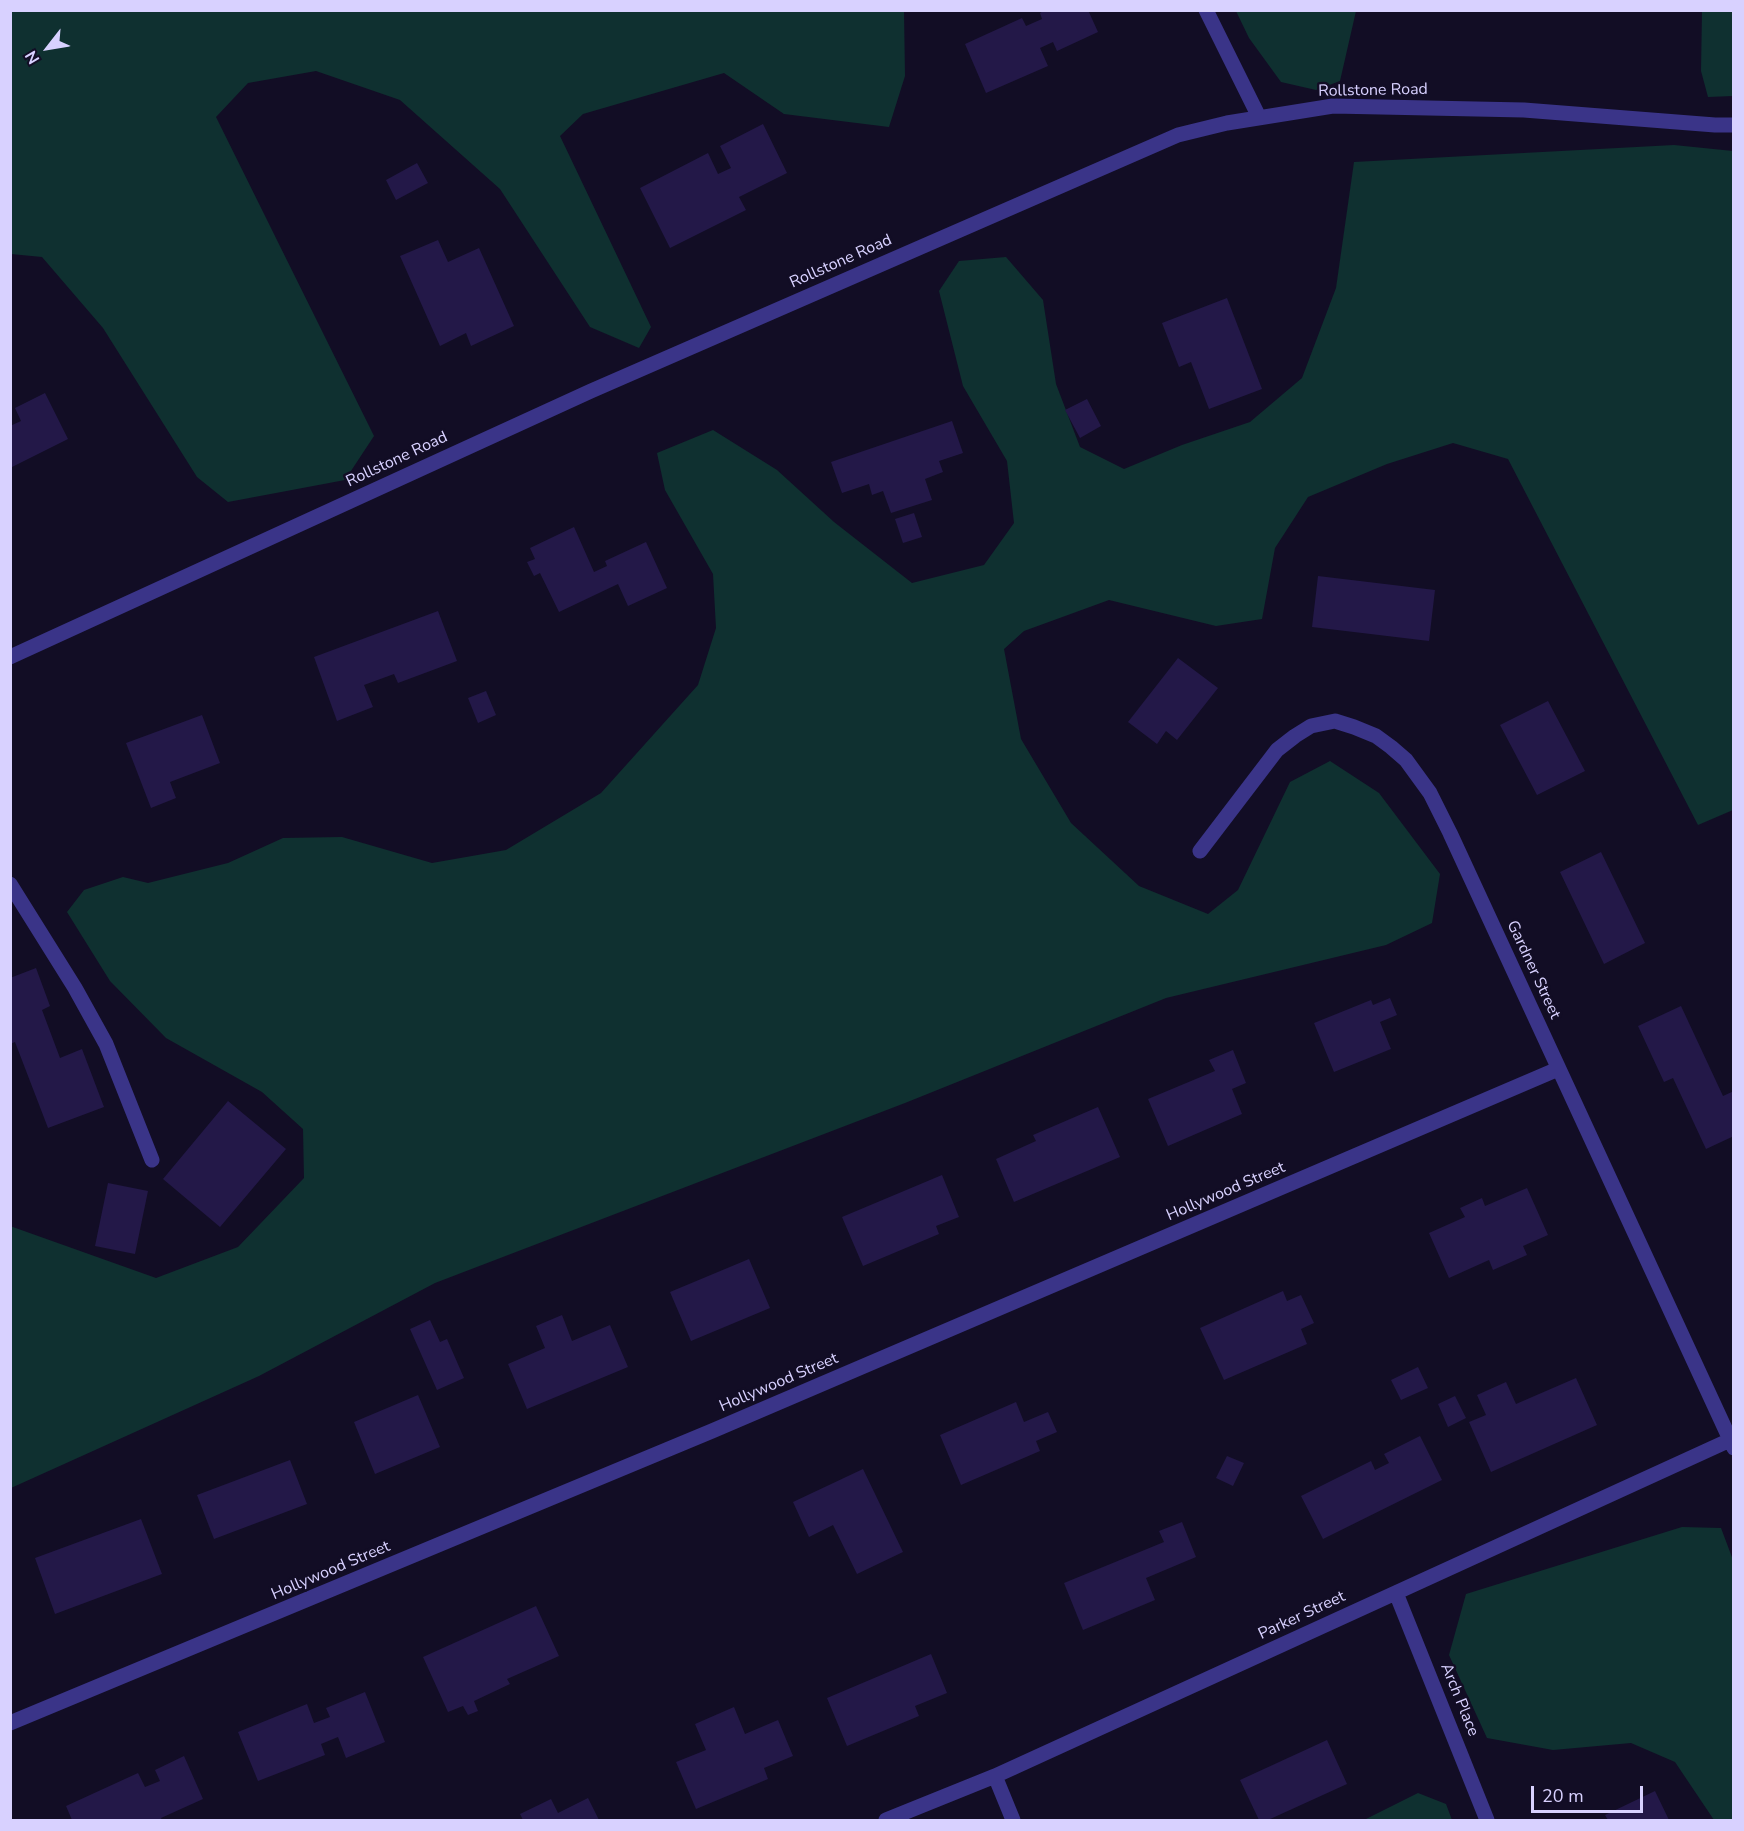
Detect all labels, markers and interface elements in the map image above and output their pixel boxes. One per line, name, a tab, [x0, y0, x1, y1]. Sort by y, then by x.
north arrow	[18, 18, 78, 78]
text: N	[20, 46, 45, 68]
street label: Rollstone Road	[1318, 80, 1428, 102]
street label: Rollstone Road	[787, 231, 895, 293]
street label: Rollstone Road	[343, 428, 451, 492]
street label: Gardner Street	[1502, 918, 1564, 1022]
street label: Hollywood Street	[1164, 1158, 1288, 1226]
street label: Hollywood Street	[717, 1349, 841, 1417]
street label: Hollywood Street	[269, 1537, 393, 1605]
street label: Parker Street	[1255, 1587, 1349, 1645]
street label: Arch Place	[1436, 1661, 1482, 1739]
scale bar	[1534, 1774, 1646, 1812]
text: 20 m	[1542, 1784, 1584, 1808]

